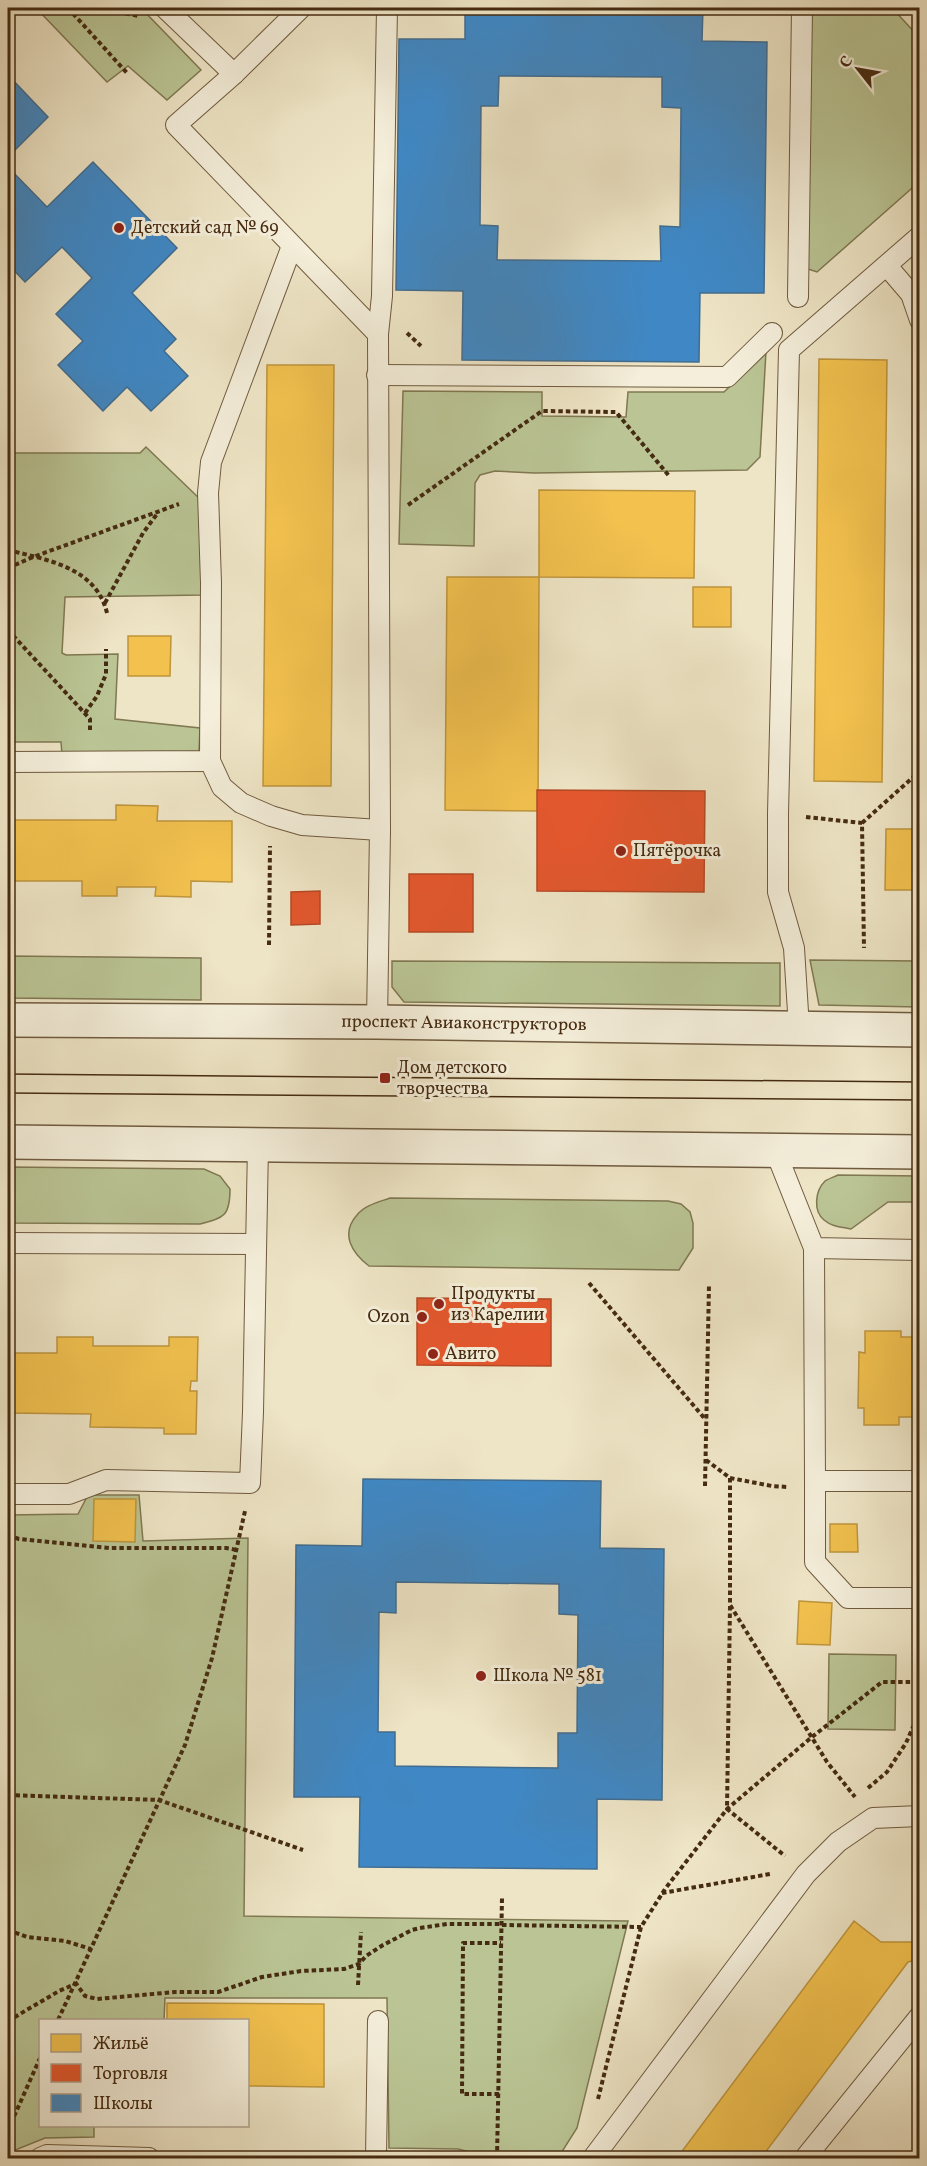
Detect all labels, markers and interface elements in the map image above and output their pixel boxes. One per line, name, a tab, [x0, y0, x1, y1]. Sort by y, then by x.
north arrow	[828, 39, 888, 99]
text: С	[835, 52, 859, 72]
place label: Детский сад № 69	[131, 216, 279, 241]
marker: Детский сад № 69	[112, 221, 126, 235]
place label: Пятёрочка	[633, 839, 721, 864]
marker: Пятёрочка	[614, 844, 628, 858]
street label: проспект Авиаконструкторов	[341, 1009, 587, 1038]
place label: Дом детского творчества	[397, 1056, 507, 1102]
marker: Дом детского творчества	[378, 1071, 392, 1085]
place label: Продукты из Карелии	[451, 1282, 545, 1328]
marker: Продукты из Карелии	[432, 1297, 446, 1311]
place label: Ozon	[368, 1305, 410, 1330]
marker: Ozon	[415, 1310, 429, 1324]
place label: Авито	[445, 1342, 496, 1367]
marker: Авито	[426, 1347, 440, 1361]
place label: Школа № 581	[493, 1664, 602, 1689]
marker: Школа № 581	[474, 1669, 488, 1683]
legend	[39, 2019, 249, 2127]
text: Жильё	[93, 2032, 149, 2057]
text: Торговля	[93, 2062, 168, 2087]
text: Школы	[93, 2092, 153, 2117]

